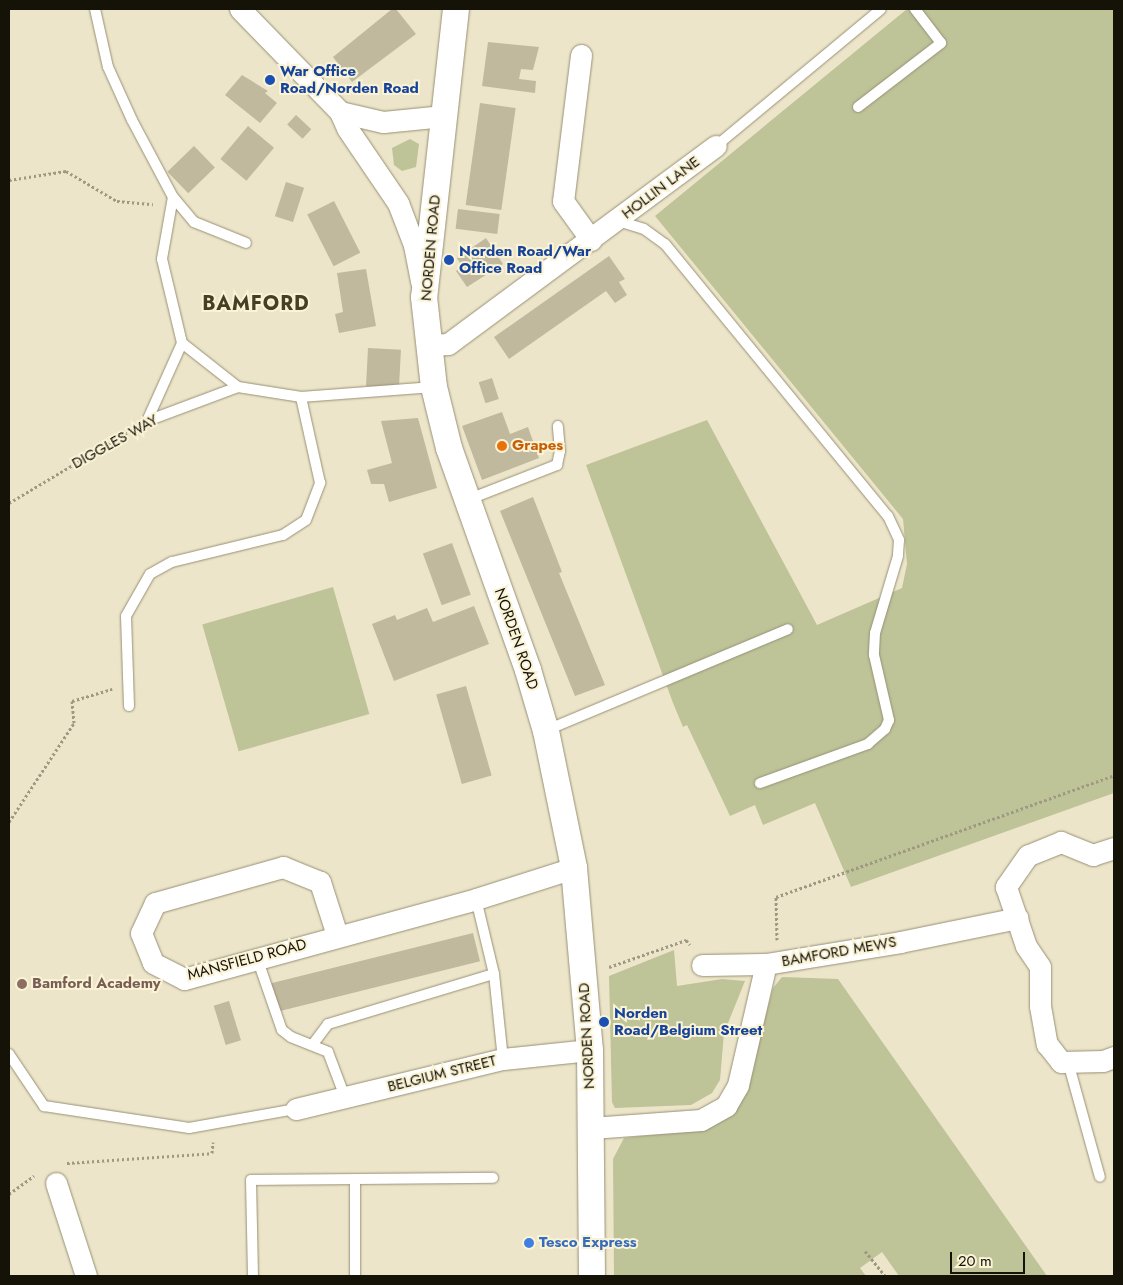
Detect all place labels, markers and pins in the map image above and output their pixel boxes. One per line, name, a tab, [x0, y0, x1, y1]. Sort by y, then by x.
place label: War Office Road/Norden Road	[280, 62, 419, 97]
marker: War Office Road/Norden Road	[264, 74, 276, 86]
place label: Norden Road/War Office Road	[459, 242, 591, 277]
marker: Norden Road/War Office Road	[443, 254, 455, 266]
place label: Grapes	[512, 437, 563, 455]
marker: Grapes	[496, 440, 508, 452]
place label: Bamford Academy	[32, 975, 161, 993]
marker: Bamford Academy	[16, 978, 28, 990]
place label: Norden Road/Belgium Street	[614, 1004, 762, 1039]
marker: Norden Road/Belgium Street	[598, 1016, 610, 1028]
place label: Tesco Express	[539, 1234, 637, 1252]
marker: Tesco Express	[523, 1237, 535, 1249]

